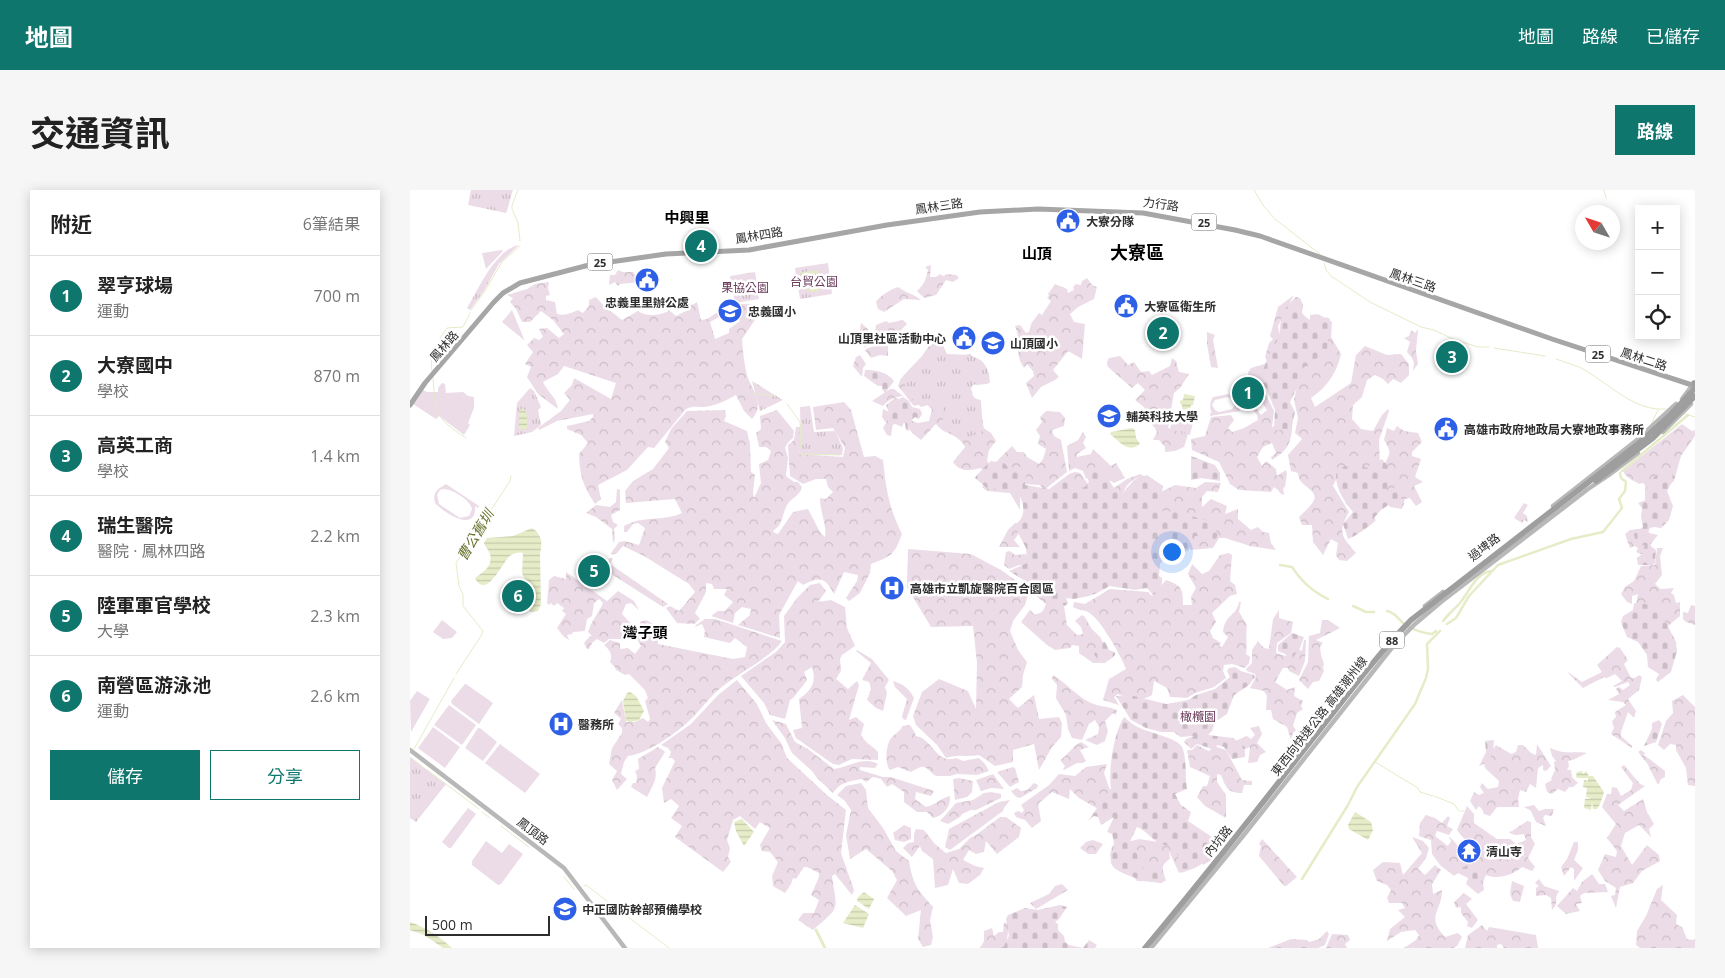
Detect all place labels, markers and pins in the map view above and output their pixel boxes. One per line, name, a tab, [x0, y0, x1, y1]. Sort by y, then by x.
public building icon: 大寮分隊	[1055, 208, 1081, 234]
place label: 大寮分隊	[1086, 213, 1134, 230]
pin: 4	[685, 227, 717, 265]
public building icon: 忠義里里辦公處	[634, 267, 660, 293]
public building icon: 大寮區衛生所	[1113, 293, 1139, 319]
place label: 忠義里里辦公處	[605, 294, 689, 311]
school or university icon: 忠義國小	[717, 298, 743, 324]
place label: 大寮區衛生所	[1144, 298, 1216, 315]
place label: 忠義國小	[748, 303, 796, 320]
pin: 2	[1147, 314, 1179, 352]
public building icon: 山頂里社區活動中心	[951, 325, 977, 351]
place label: 山頂里社區活動中心	[838, 330, 946, 347]
school or university icon: 山頂國小	[980, 330, 1006, 356]
place label: 山頂國小	[1010, 335, 1058, 352]
pin: 3	[1436, 338, 1468, 376]
pin: 1	[1232, 374, 1264, 412]
school or university icon: 輔英科技大學	[1096, 403, 1122, 429]
place label: 輔英科技大學	[1126, 408, 1198, 425]
public building icon: 高雄市政府地政局大寮地政事務所	[1433, 416, 1459, 442]
place label: 高雄市政府地政局大寮地政事務所	[1464, 421, 1644, 438]
pin: 5	[578, 552, 610, 590]
hospital icon: 高雄市立凱旋醫院百合園區	[879, 575, 905, 601]
pin: 6	[502, 577, 534, 615]
place label: 高雄市立凱旋醫院百合園區	[910, 580, 1054, 597]
hospital icon: 醫務所	[548, 711, 574, 737]
place label: 醫務所	[578, 716, 614, 733]
temple icon: 清山寺	[1456, 838, 1482, 864]
place label: 清山寺	[1486, 843, 1522, 860]
school or university icon: 中正國防幹部預備學校	[552, 896, 578, 922]
place label: 中正國防幹部預備學校	[582, 901, 702, 918]

